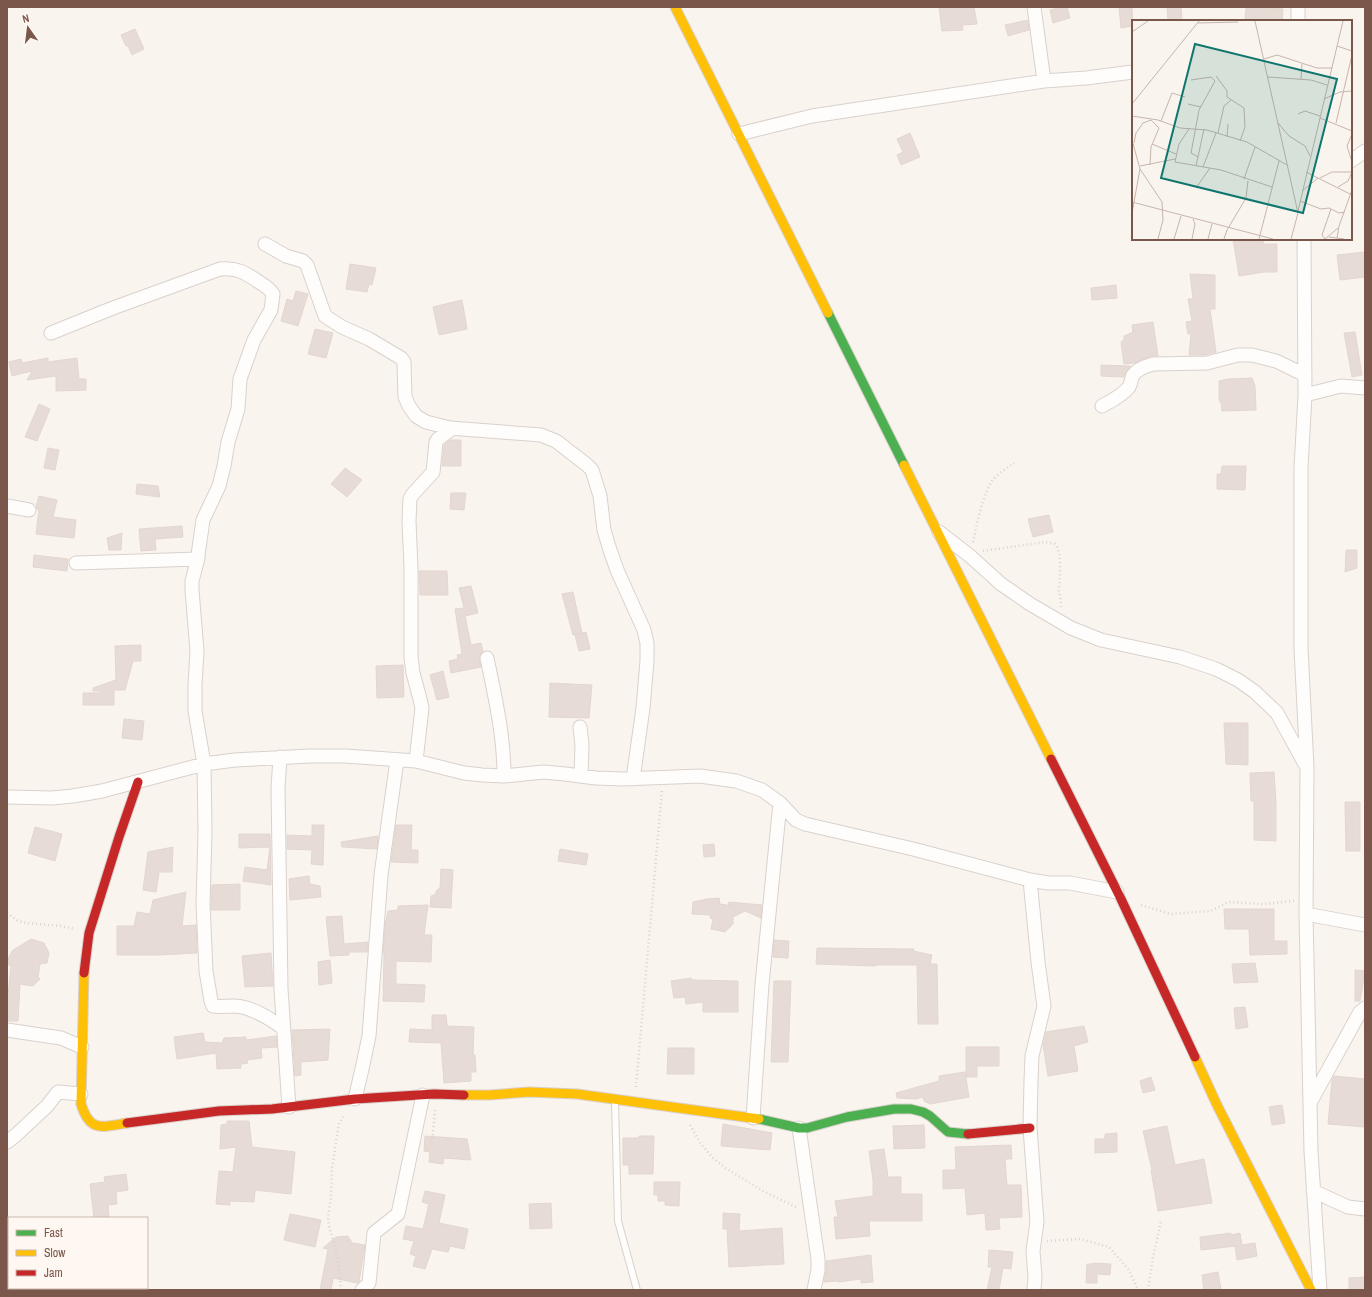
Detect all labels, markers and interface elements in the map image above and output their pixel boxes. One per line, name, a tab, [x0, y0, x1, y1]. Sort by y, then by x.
north arrow	[8, 8, 48, 48]
text: N	[21, 11, 30, 26]
inset map	[1132, 20, 1352, 240]
legend	[8, 1217, 148, 1289]
text: Fast	[44, 1225, 63, 1241]
text: Slow	[44, 1245, 66, 1261]
text: Jam	[44, 1265, 63, 1281]

